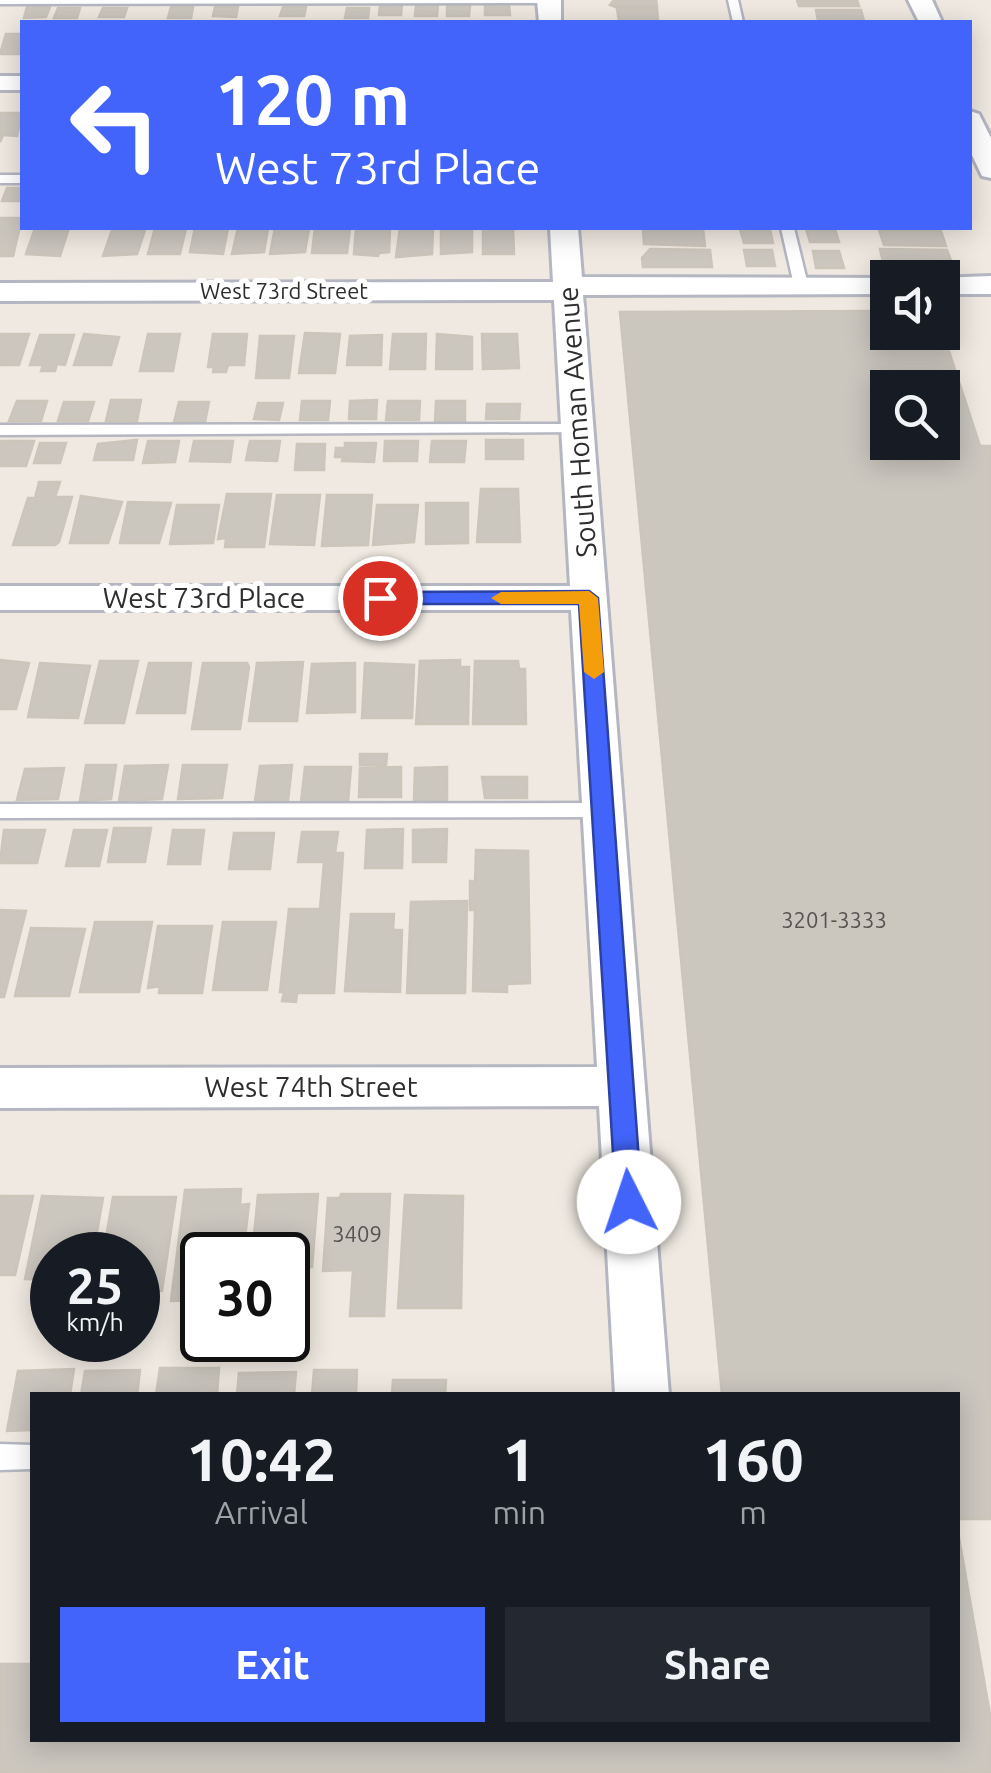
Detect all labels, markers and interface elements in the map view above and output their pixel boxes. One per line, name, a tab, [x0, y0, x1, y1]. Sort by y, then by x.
icon: left	[50, 60, 180, 190]
text: 120 m	[215, 60, 410, 138]
text: West 73rd Place	[215, 142, 540, 193]
map controls	[870, 260, 960, 460]
button: sound	[870, 260, 960, 350]
street label: West 73rd Street	[200, 278, 368, 303]
street label: South Homan Avenue	[552, 285, 601, 559]
button: search	[870, 370, 960, 460]
pin	[338, 556, 423, 641]
icon: arrive	[353, 571, 408, 626]
street label: West 73rd Place	[103, 582, 305, 613]
house number: 3201-3333	[781, 907, 887, 932]
street label: West 74th Street	[204, 1071, 418, 1102]
position arrow	[577, 1150, 681, 1254]
house number: 3409	[332, 1221, 382, 1246]
speed limit sign: 30	[180, 1232, 310, 1362]
text: 25	[67, 1257, 123, 1313]
text: km/h	[66, 1308, 124, 1336]
text: 10:42	[186, 1425, 336, 1492]
text: 1	[502, 1425, 536, 1492]
text: 160	[702, 1425, 804, 1492]
text: Arrival	[215, 1494, 308, 1530]
text: min	[492, 1494, 546, 1530]
text: m	[739, 1494, 767, 1530]
button: Exit	[60, 1607, 485, 1722]
button: Share	[505, 1607, 930, 1722]

